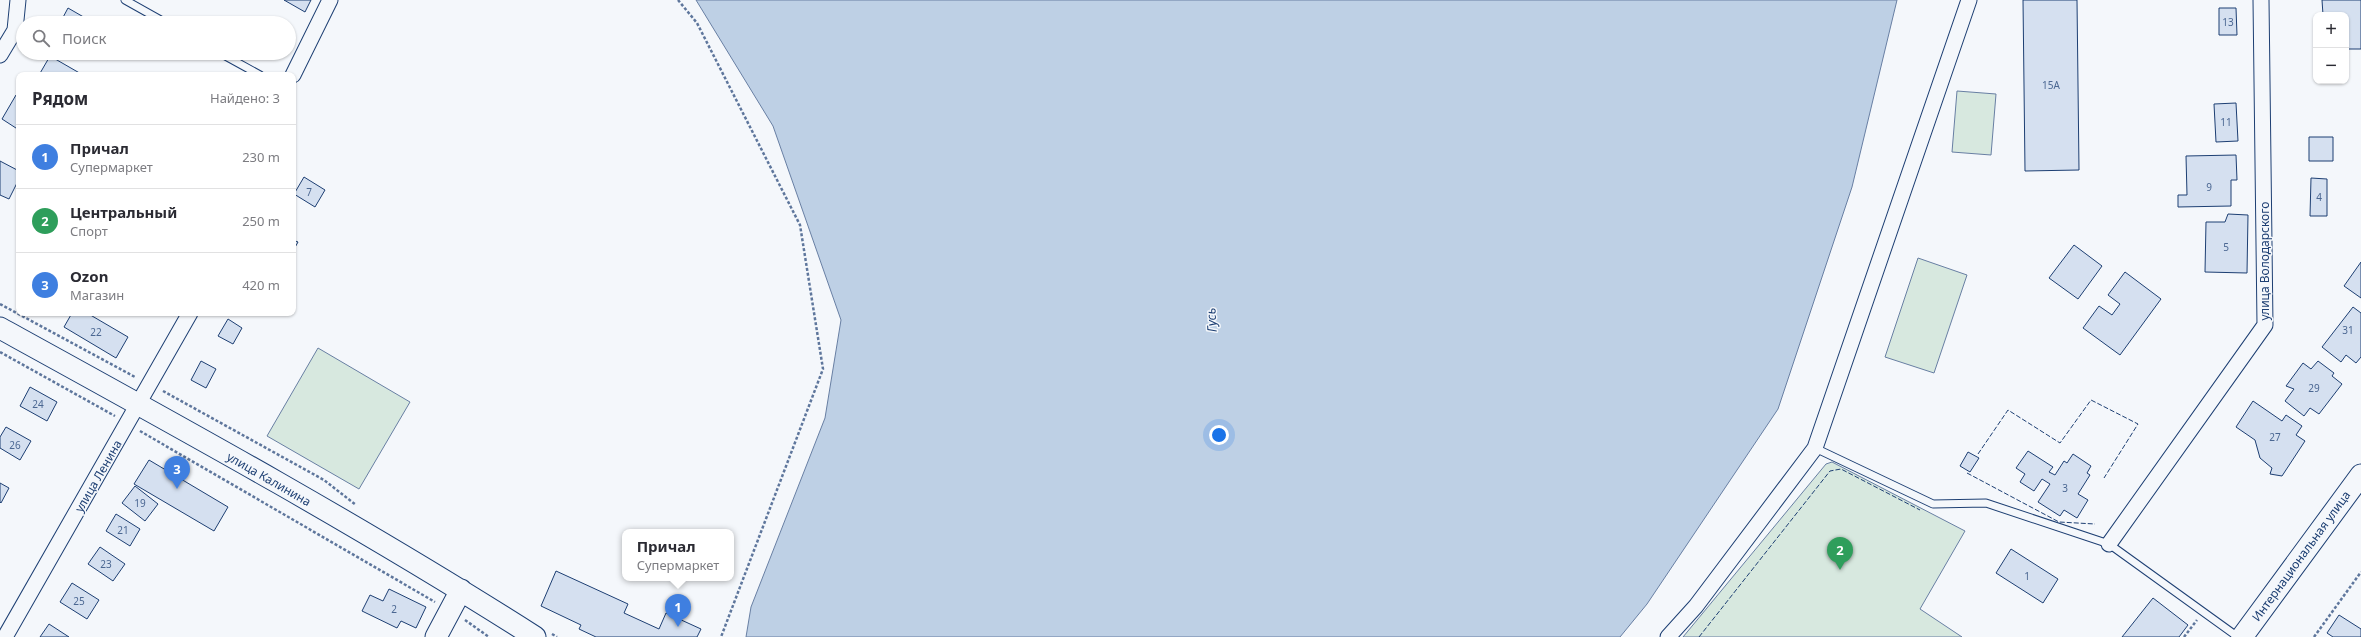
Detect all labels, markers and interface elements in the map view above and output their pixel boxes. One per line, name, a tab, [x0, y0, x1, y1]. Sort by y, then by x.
map controls	[2313, 12, 2349, 84]
button: +	[2313, 12, 2349, 48]
house number: 13	[2222, 15, 2234, 29]
search box	[16, 16, 296, 60]
icon: search	[30, 27, 52, 49]
text: Поиск	[62, 28, 107, 48]
button: −	[2313, 48, 2349, 84]
house number: 15А	[2042, 78, 2061, 92]
text: Рядом	[32, 87, 88, 110]
text: Найдено: 3	[210, 89, 280, 107]
house number: 11	[2220, 115, 2232, 129]
text: Причал	[70, 138, 129, 158]
text: 1	[41, 148, 49, 166]
text: 230 m	[242, 148, 280, 166]
text: Супермаркет	[70, 158, 153, 176]
house number: 9	[2206, 180, 2212, 194]
house number: 7	[306, 185, 312, 199]
house number: 4	[2316, 190, 2322, 204]
text: Центральный	[70, 202, 177, 222]
street label: улица Володарского	[2256, 202, 2273, 320]
text: 2	[41, 212, 49, 230]
text: 250 m	[242, 212, 280, 230]
text: Спорт	[70, 222, 108, 240]
house number: 5	[2223, 240, 2229, 254]
text: Ozon	[70, 266, 108, 286]
text: 3	[41, 276, 49, 294]
text: 420 m	[242, 276, 280, 294]
text: Магазин	[70, 286, 124, 304]
water label: Гусь	[1201, 307, 1221, 333]
house number: 31	[2342, 323, 2354, 337]
house number: 22	[90, 325, 102, 339]
house number: 29	[2308, 381, 2320, 395]
house number: 24	[32, 397, 44, 411]
your location	[1209, 425, 1229, 445]
house number: 27	[2269, 430, 2281, 444]
street label: улица Ленина	[70, 437, 126, 515]
house number: 26	[9, 438, 21, 452]
street label: улица Калинина	[224, 448, 314, 510]
pin: 3	[164, 456, 190, 489]
house number: 3	[2062, 481, 2068, 495]
street label: Интернациональная улица	[2248, 487, 2354, 625]
house number: 19	[134, 496, 146, 510]
house number: 21	[117, 523, 129, 537]
popup	[622, 529, 734, 581]
text: Причал	[637, 536, 696, 556]
pin: 2	[1827, 537, 1853, 570]
text: Супермаркет	[637, 556, 719, 574]
house number: 23	[100, 557, 112, 571]
house number: 1	[2024, 569, 2030, 583]
house number: 25	[73, 594, 85, 608]
pin: 1	[665, 594, 691, 627]
house number: 2	[391, 602, 397, 616]

